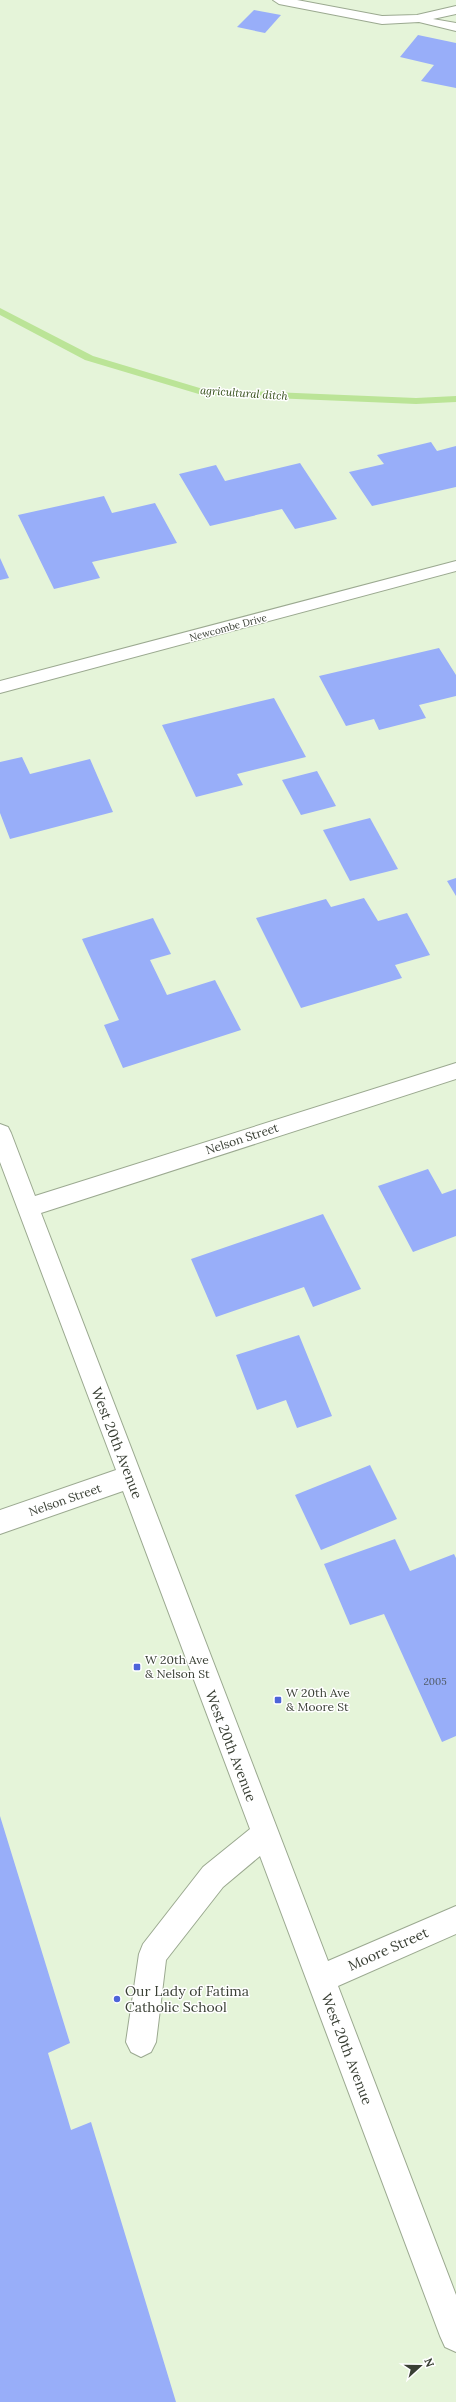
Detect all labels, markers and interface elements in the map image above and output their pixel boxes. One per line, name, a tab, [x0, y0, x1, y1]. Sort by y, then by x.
water label: agricultural ditch	[200, 383, 289, 403]
street label: Newcombe Drive	[188, 611, 269, 644]
street label: Nelson Street	[203, 1120, 281, 1157]
street label: West 20th Avenue	[87, 1385, 147, 1502]
street label: Nelson Street	[27, 1480, 103, 1519]
place label: W 20th Ave & Nelson St	[145, 1652, 210, 1681]
marker: W 20th Ave & Nelson St	[132, 1662, 142, 1672]
house number: 2005	[423, 1675, 447, 1688]
place label: W 20th Ave & Moore St	[286, 1685, 350, 1714]
street label: West 20th Avenue	[201, 1688, 261, 1805]
marker: W 20th Ave & Moore St	[273, 1695, 283, 1705]
street label: Moore Street	[345, 1923, 431, 1975]
place label: Our Lady of Fatima Catholic School	[125, 1982, 249, 2016]
street label: West 20th Avenue	[317, 1991, 377, 2108]
marker: Our Lady of Fatima Catholic School	[112, 1994, 122, 2004]
north arrow	[400, 2346, 440, 2386]
text: N	[421, 2356, 438, 2369]

